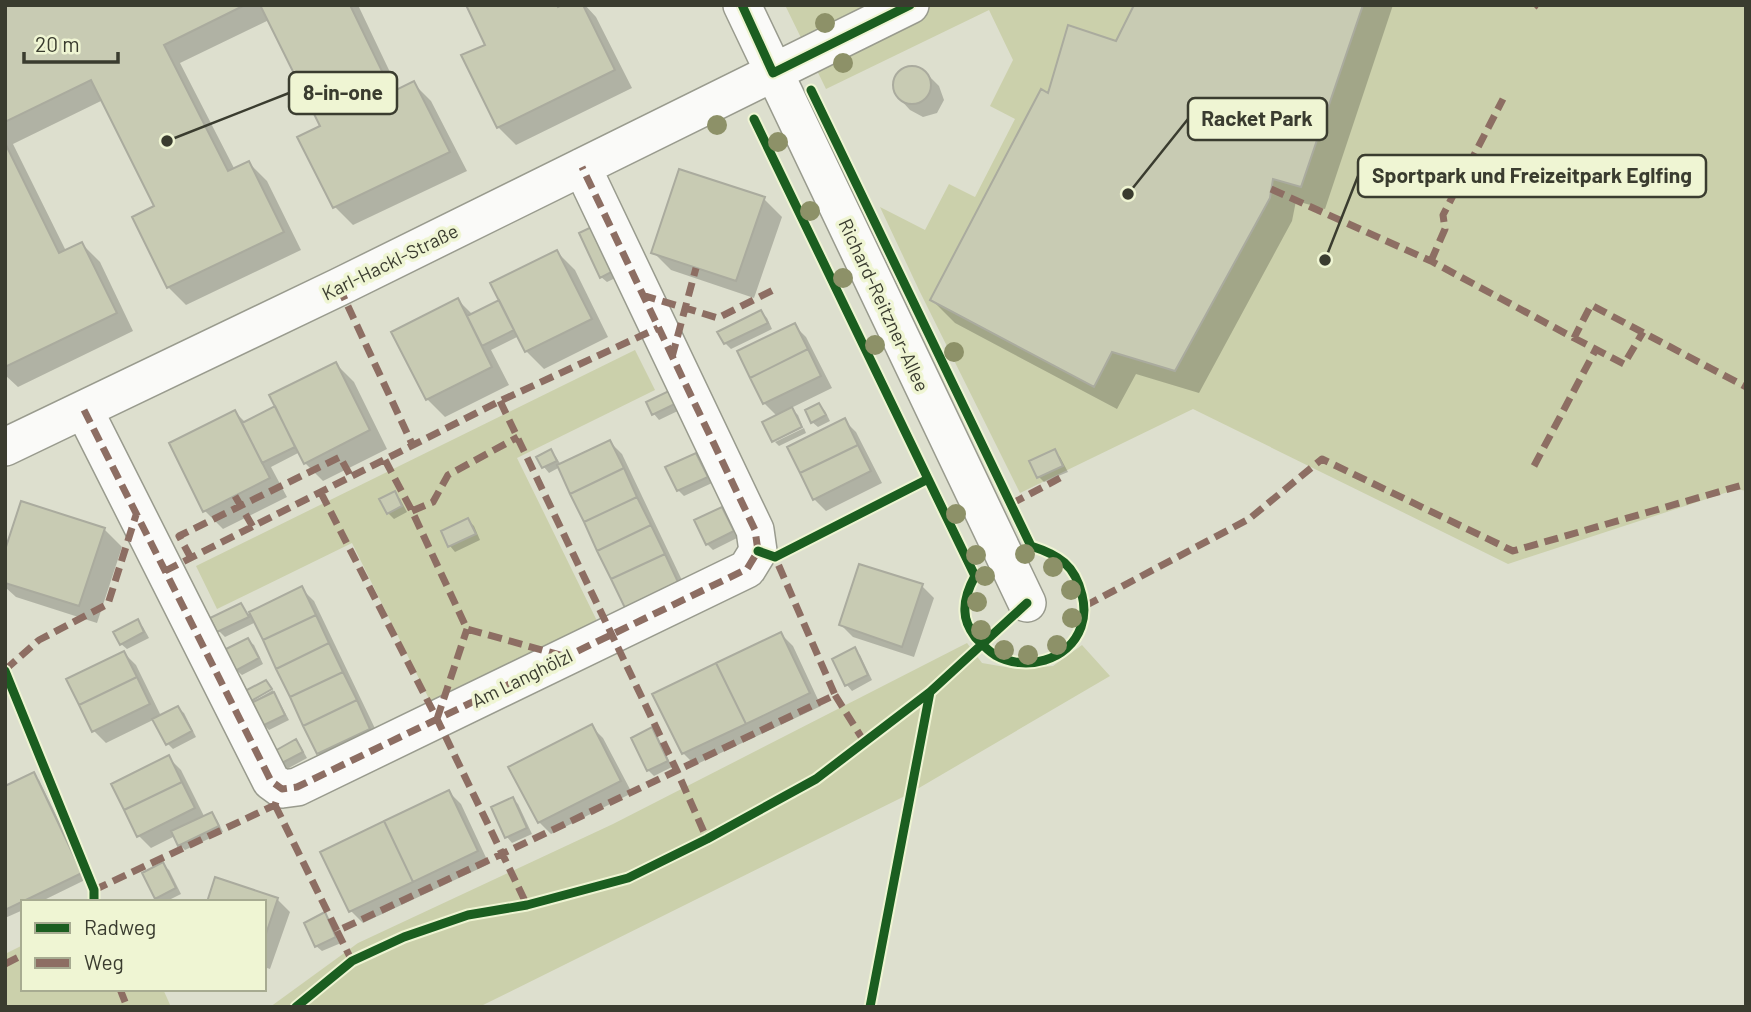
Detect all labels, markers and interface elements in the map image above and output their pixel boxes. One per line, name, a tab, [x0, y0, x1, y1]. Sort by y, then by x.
scale bar	[24, 21, 119, 65]
text: 20 m	[35, 31, 80, 56]
callout: 8-in-one	[289, 72, 397, 114]
text: 8-in-one	[303, 79, 383, 104]
callout: Racket Park	[1188, 98, 1327, 140]
text: Racket Park	[1201, 105, 1313, 130]
callout: Sportpark und Freizeitpark Eglfing	[1358, 155, 1706, 197]
text: Sportpark und Freizeitpark Eglfing	[1372, 162, 1692, 187]
street label: Richard-Reitzner-Allee	[834, 215, 935, 395]
street label: Karl-Hackl-Straße	[318, 219, 462, 305]
street label: Am Langhölzl	[468, 643, 576, 712]
legend	[21, 900, 266, 991]
text: Radweg	[84, 914, 156, 939]
text: Weg	[84, 949, 124, 974]

